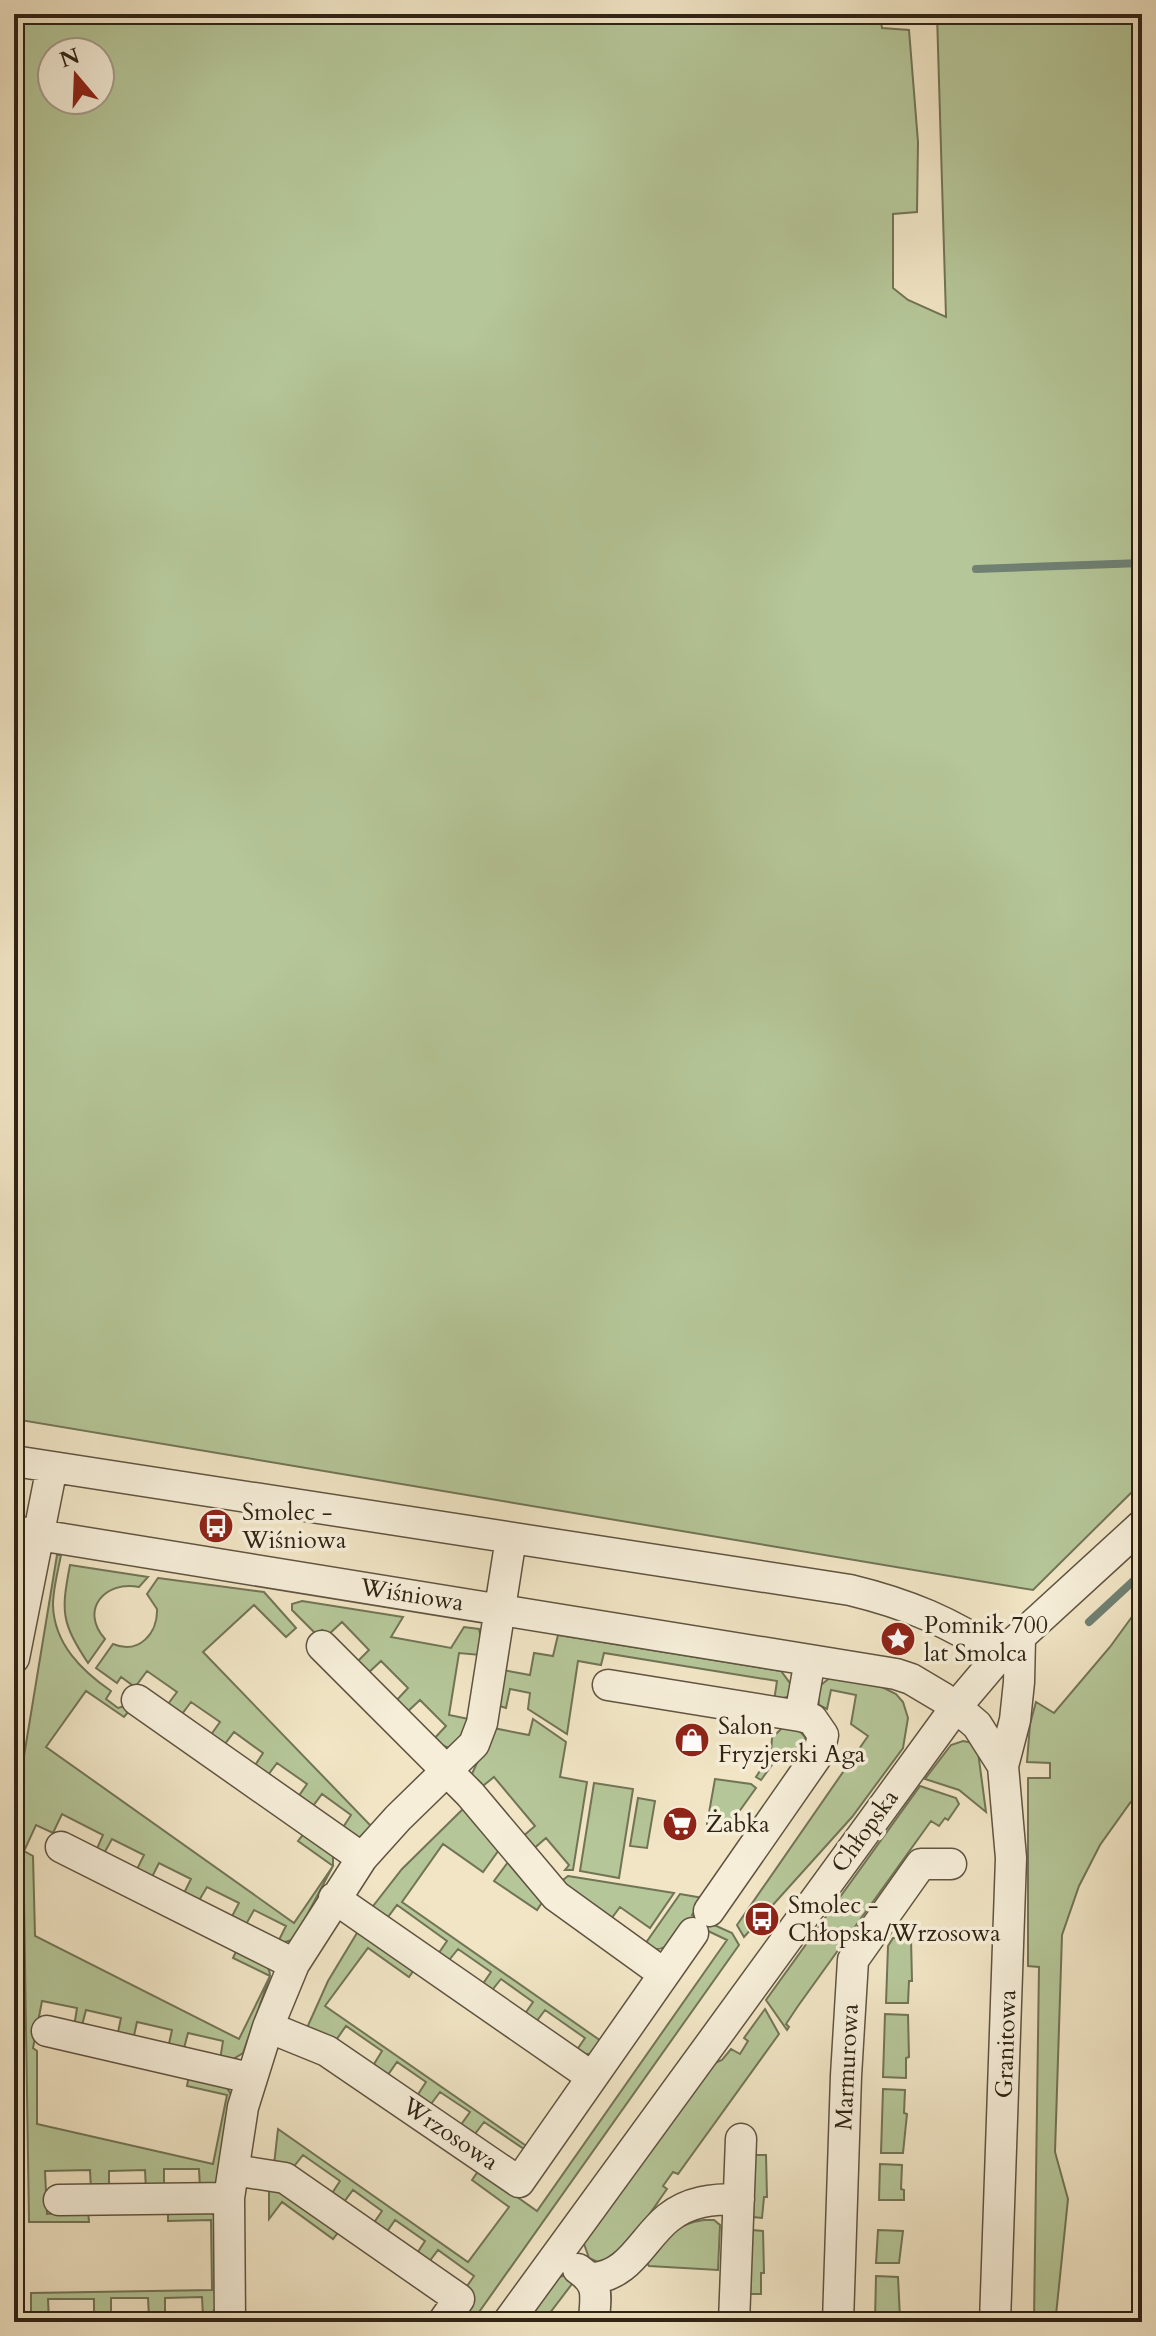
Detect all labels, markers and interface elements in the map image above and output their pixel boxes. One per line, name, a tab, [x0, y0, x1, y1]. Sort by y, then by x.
north arrow	[36, 36, 116, 116]
text: N	[56, 41, 84, 75]
place label: Smolec - Wiśniowa	[241, 1496, 347, 1557]
bus stop icon: Smolec - Wiśniowa	[197, 1507, 235, 1545]
street label: Wiśniowa	[357, 1570, 467, 1620]
place label: Pomnik 700 lat Smolca	[924, 1609, 1048, 1670]
place icon: Pomnik 700 lat Smolca	[879, 1620, 917, 1658]
place label: Salon Fryzjerski Aga	[718, 1710, 866, 1771]
shop icon: Salon Fryzjerski Aga	[673, 1721, 711, 1759]
street label: Chłopska	[824, 1782, 907, 1879]
supermarket icon: Żabka	[661, 1805, 699, 1843]
place label: Żabka	[706, 1808, 770, 1841]
place label: Smolec - Chłopska/Wrzosowa	[788, 1889, 1001, 1950]
bus stop icon: Smolec - Chłopska/Wrzosowa	[743, 1900, 781, 1938]
street label: Granitowa	[988, 1988, 1024, 2099]
street label: Marmurowa	[827, 2002, 867, 2131]
street label: Wrzosowa	[395, 2089, 505, 2179]

